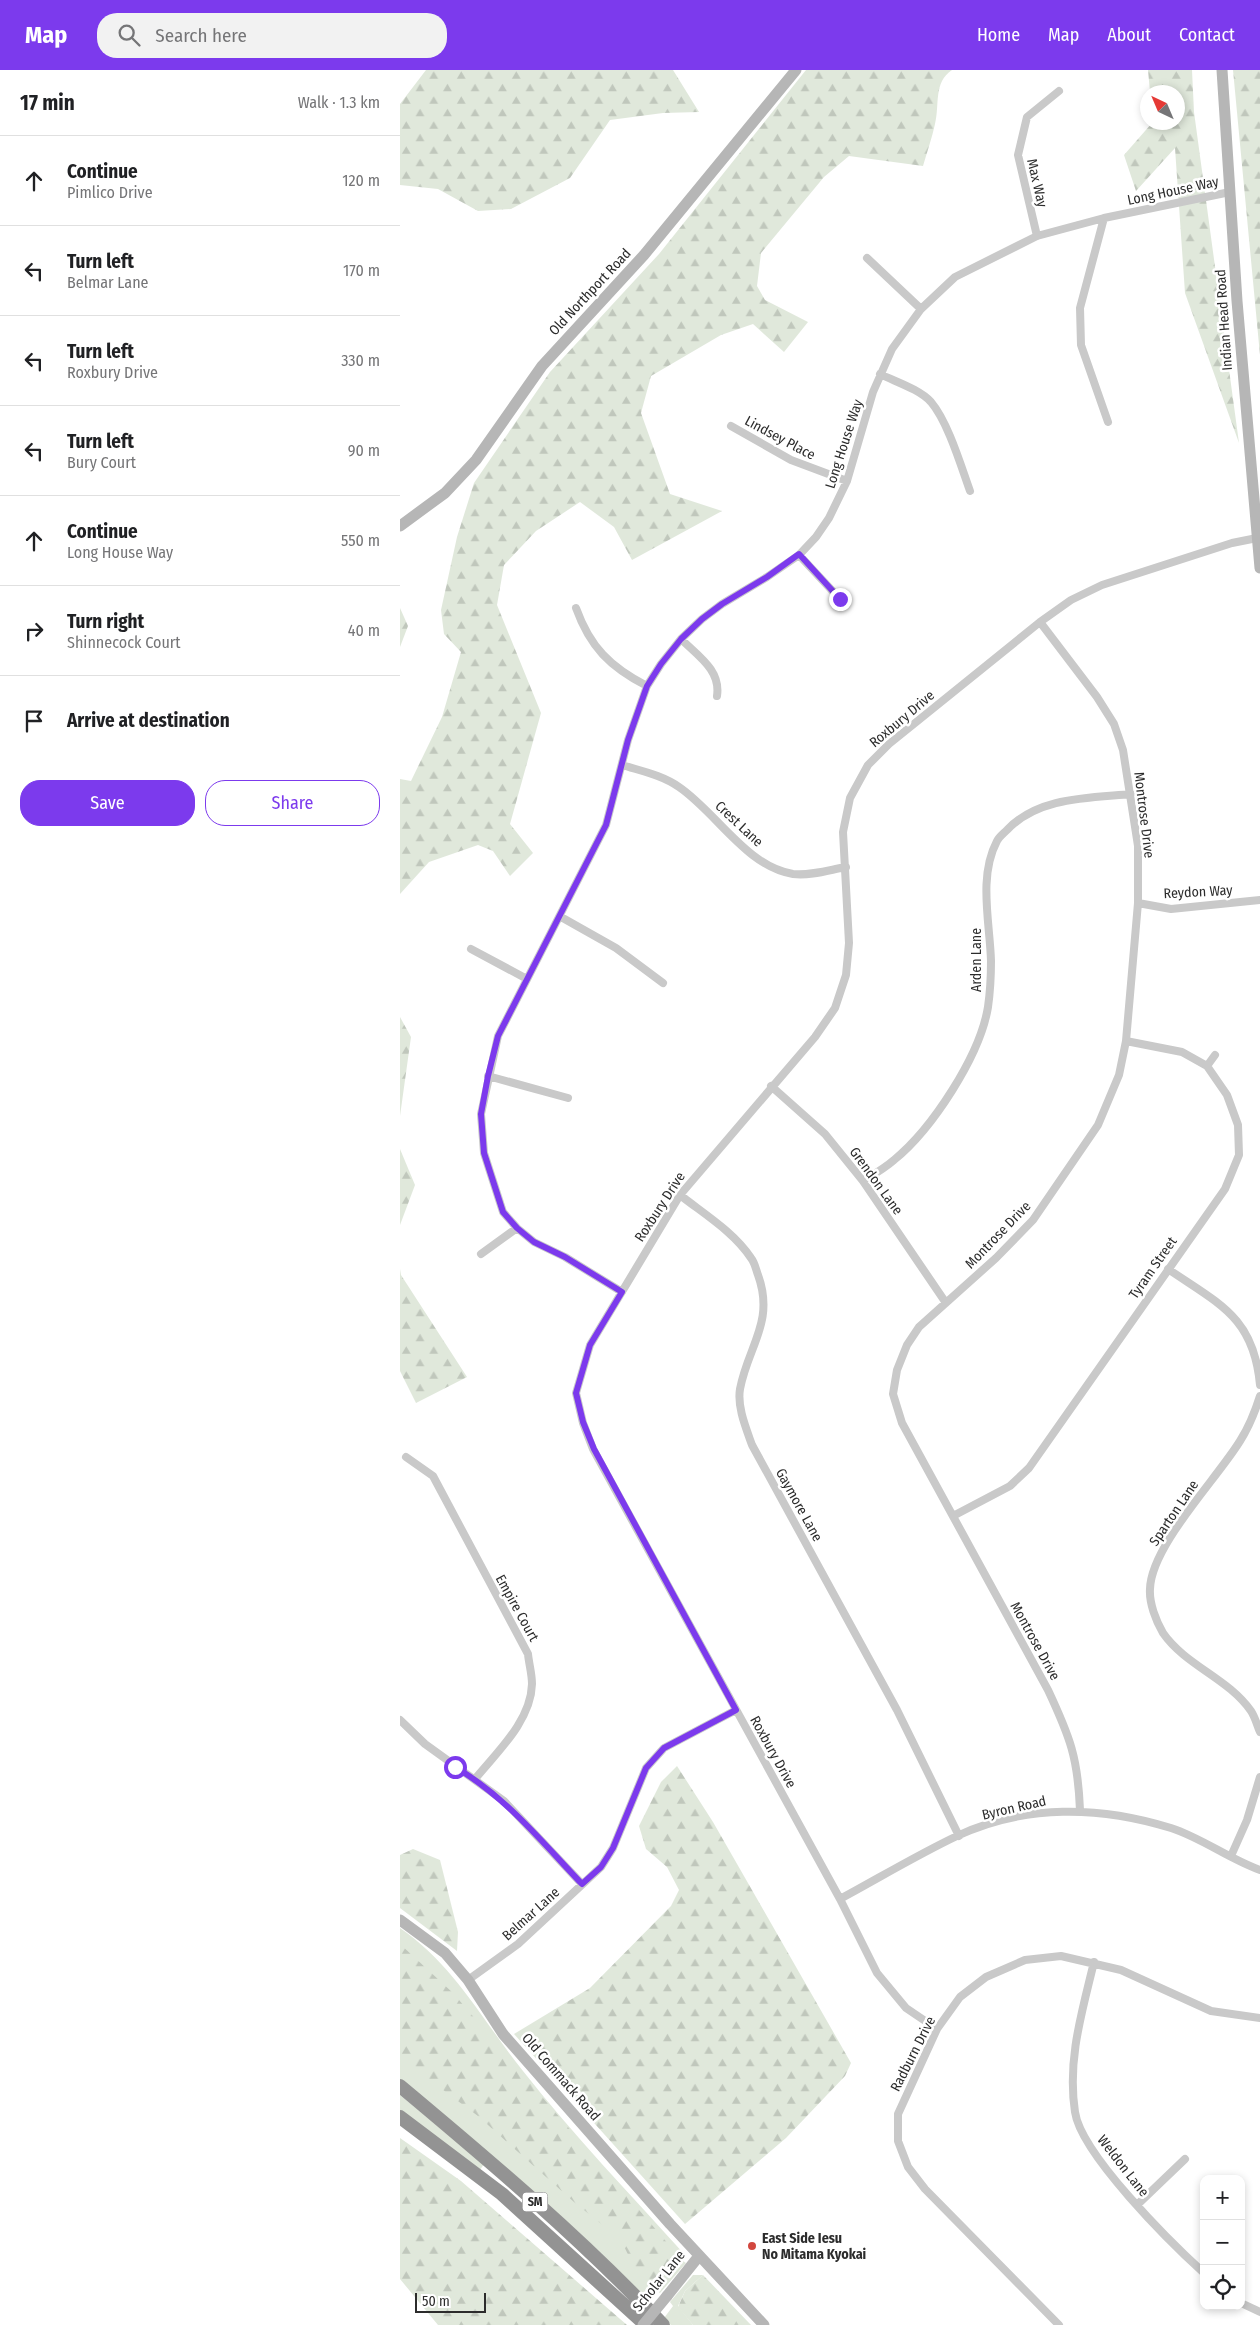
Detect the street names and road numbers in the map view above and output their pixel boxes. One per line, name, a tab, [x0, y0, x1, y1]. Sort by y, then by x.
street label: Max Way	[1023, 157, 1051, 210]
street label: Long House Way	[1126, 173, 1221, 209]
street label: Old Northport Road	[545, 245, 635, 339]
street label: Indian Head Road	[1212, 269, 1236, 371]
street label: Long House Way	[822, 397, 867, 491]
street label: Lindsey Place	[742, 412, 818, 464]
street label: Roxbury Drive	[866, 687, 938, 751]
street label: Montrose Drive	[1130, 771, 1158, 859]
street label: Crest Lane	[711, 798, 767, 851]
street label: Reydon Way	[1163, 882, 1234, 902]
street label: Arden Lane	[968, 928, 985, 992]
street label: Grendon Lane	[846, 1144, 906, 1218]
street label: Roxbury Drive	[631, 1169, 689, 1245]
street label: Montrose Drive	[962, 1198, 1034, 1272]
street label: Tyram Street	[1125, 1233, 1181, 1302]
street label: Gaymore Lane	[772, 1465, 826, 1545]
street label: Sparton Lane	[1146, 1477, 1202, 1549]
street label: Empire Court	[492, 1572, 543, 1645]
street label: Montrose Drive	[1006, 1599, 1064, 1683]
street label: Roxbury Drive	[746, 1713, 800, 1791]
street label: Byron Road	[980, 1792, 1048, 1824]
street label: Belmar Lane	[499, 1884, 563, 1944]
street label: Radburn Drive	[887, 2014, 939, 2094]
street label: Old Commack Road	[518, 2030, 604, 2124]
street label: Weldon Lane	[1094, 2132, 1152, 2200]
road number: SM	[522, 2192, 548, 2212]
street label: Scholar Lane	[629, 2247, 689, 2315]

